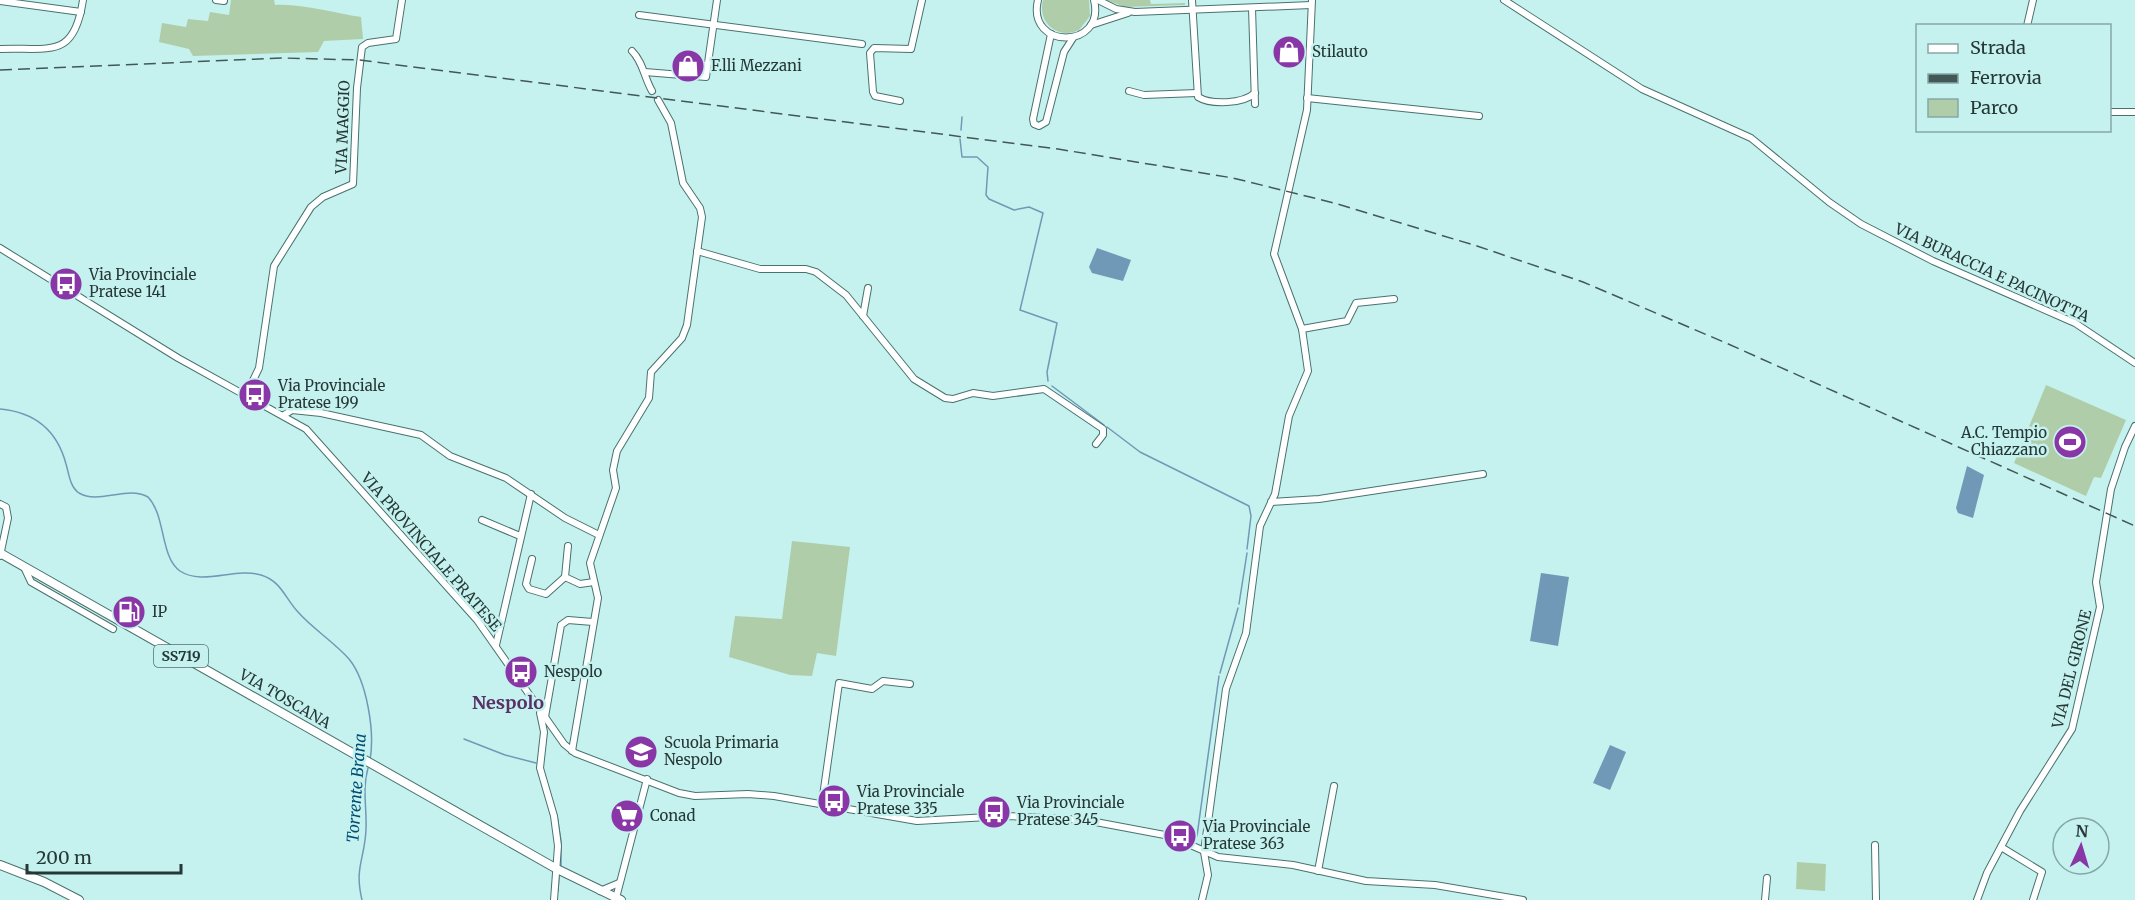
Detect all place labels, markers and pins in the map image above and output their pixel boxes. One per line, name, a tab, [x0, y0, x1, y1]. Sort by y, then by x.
shop icon: Stilauto	[1271, 34, 1307, 70]
place label: Stilauto	[1312, 42, 1368, 61]
shop icon: F.lli Mezzani	[670, 48, 706, 84]
place label: F.lli Mezzani	[711, 56, 802, 75]
place label: Via Provinciale Pratese 141	[88, 265, 196, 301]
bus stop icon: Via Provinciale Pratese 141	[48, 266, 84, 302]
place label: Via Provinciale Pratese 199	[277, 376, 385, 412]
bus stop icon: Via Provinciale Pratese 199	[237, 377, 273, 413]
place label: A.C. Tempio Chiazzano	[1960, 423, 2047, 459]
sports icon: A.C. Tempio Chiazzano	[2052, 424, 2088, 460]
fuel station icon: IP	[111, 594, 147, 630]
place label: IP	[152, 602, 168, 621]
bus stop icon: Nespolo	[503, 654, 539, 690]
place label: Nespolo	[544, 662, 603, 681]
place label: Scuola Primaria Nespolo	[664, 733, 779, 769]
school or university icon: Scuola Primaria Nespolo	[623, 734, 659, 770]
place label: Via Provinciale Pratese 335	[856, 782, 964, 818]
bus stop icon: Via Provinciale Pratese 335	[816, 783, 852, 819]
place label: Via Provinciale Pratese 345	[1016, 793, 1124, 829]
bus stop icon: Via Provinciale Pratese 345	[976, 794, 1012, 830]
supermarket icon: Conad	[609, 798, 645, 834]
place label: Conad	[650, 806, 695, 825]
place label: Via Provinciale Pratese 363	[1202, 817, 1310, 853]
bus stop icon: Via Provinciale Pratese 363	[1162, 818, 1198, 854]

